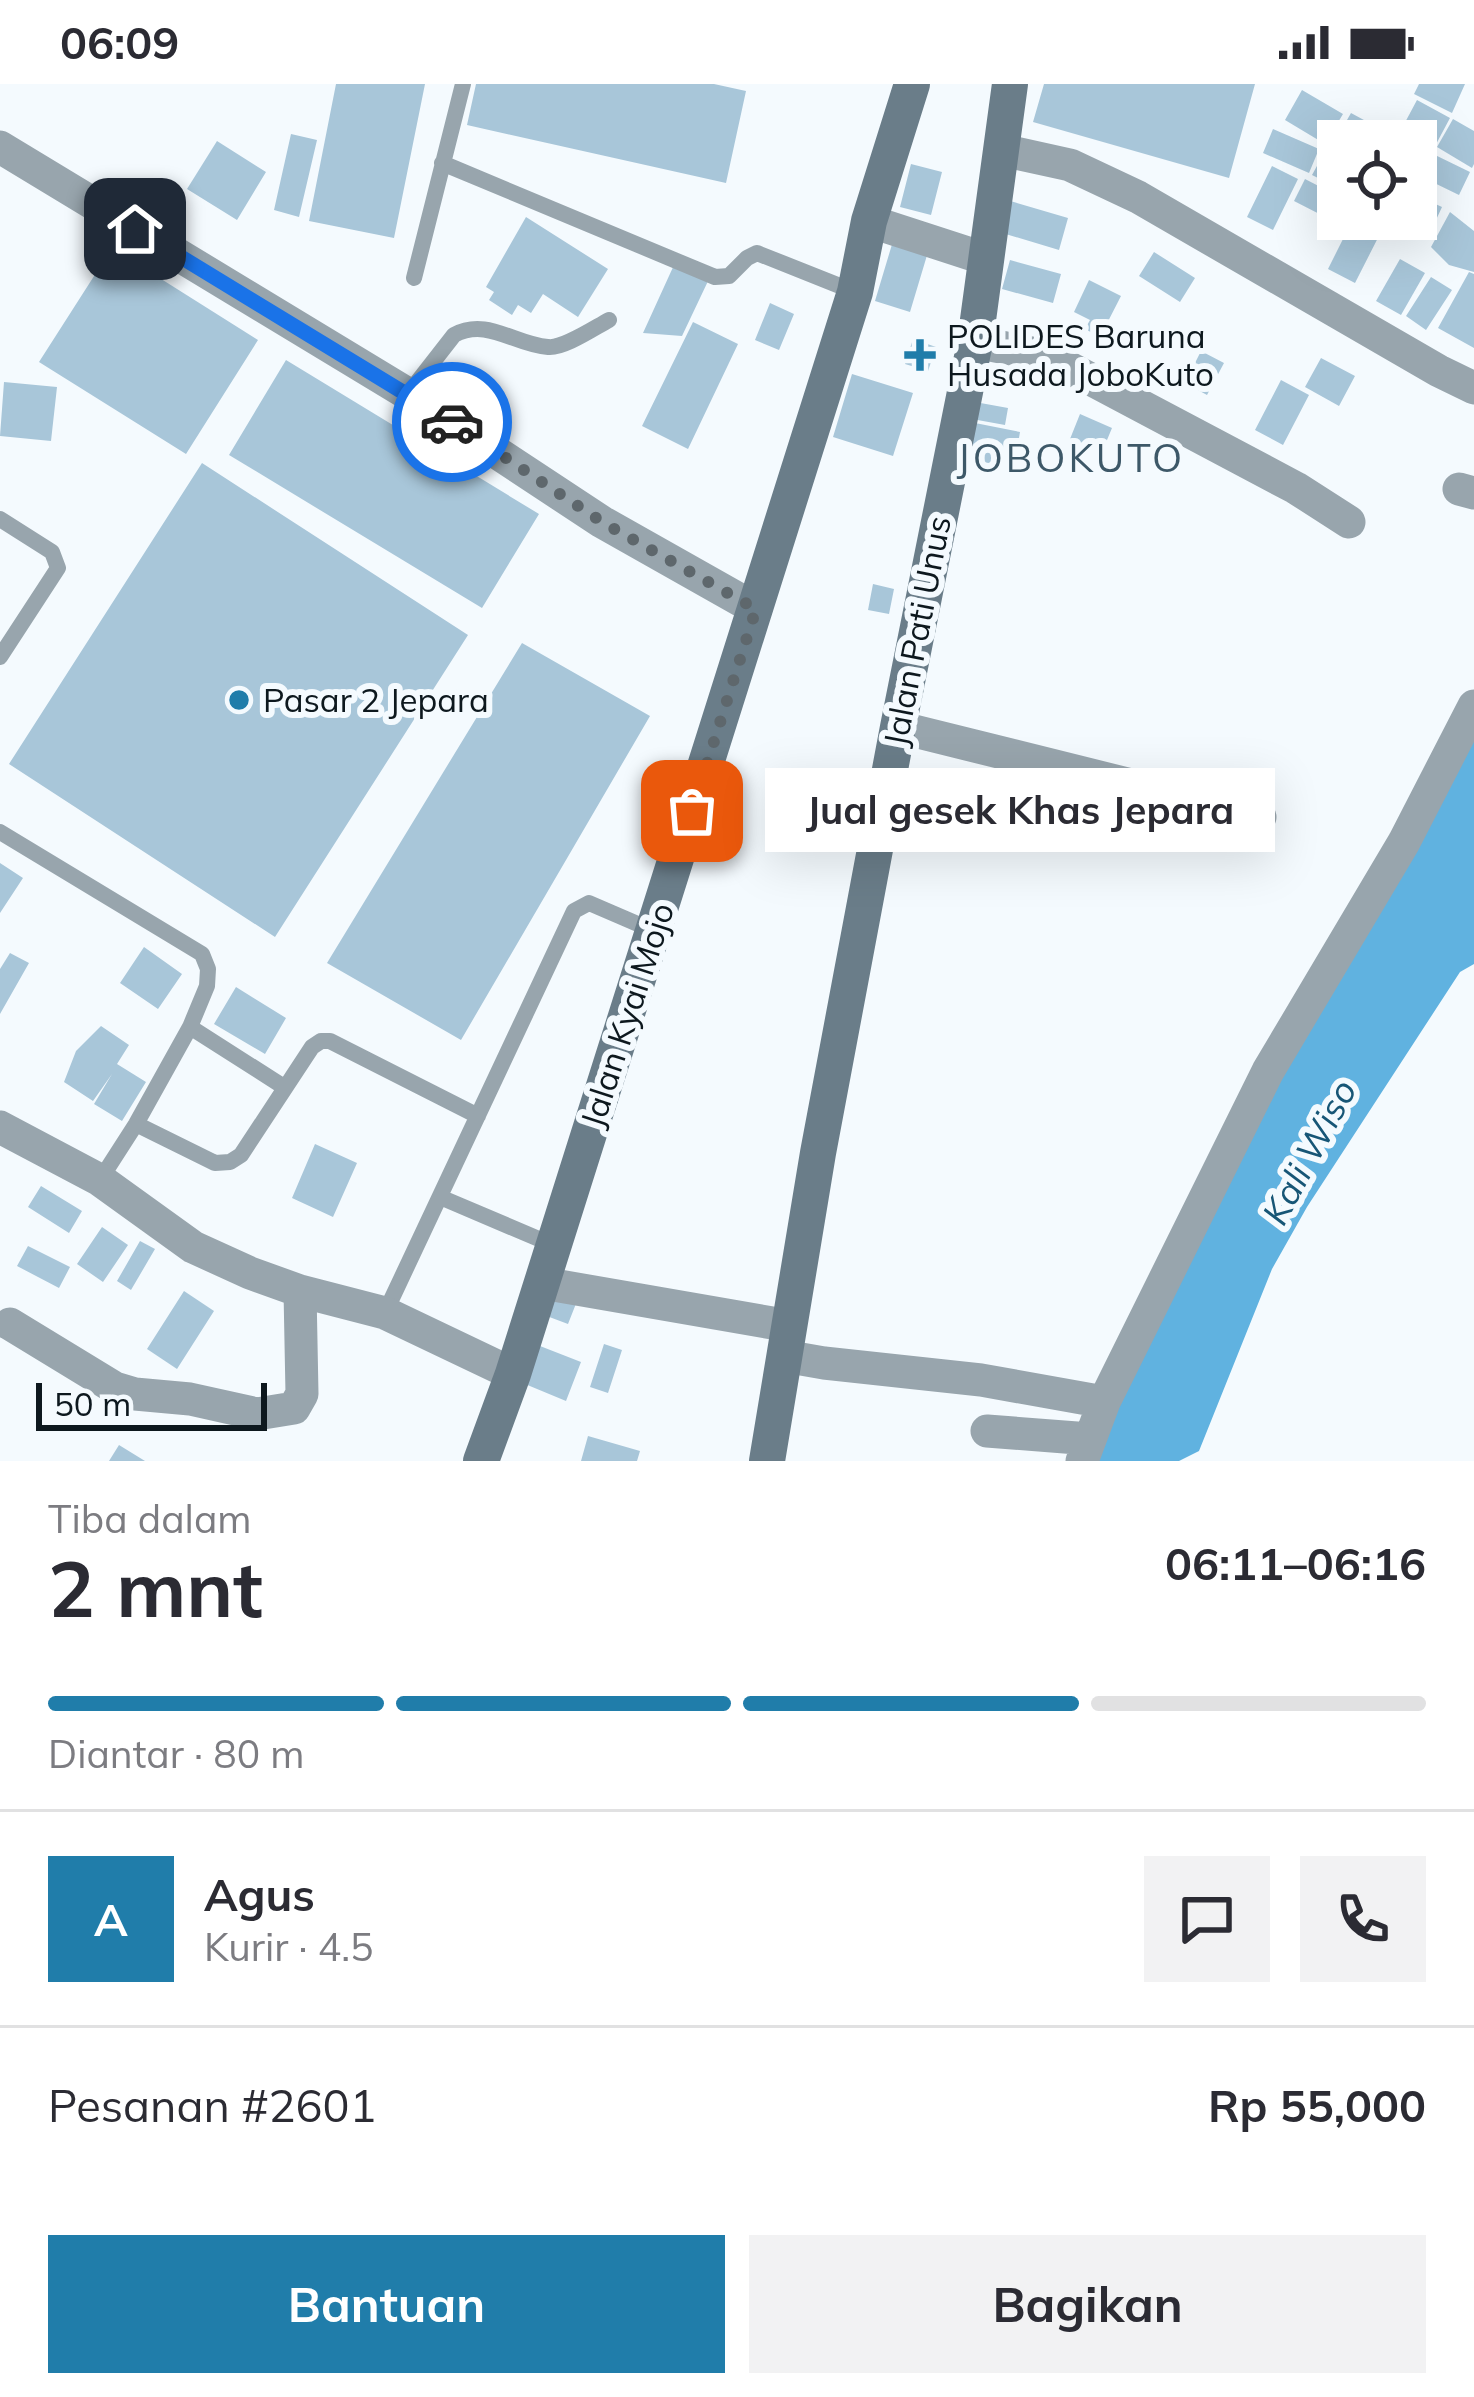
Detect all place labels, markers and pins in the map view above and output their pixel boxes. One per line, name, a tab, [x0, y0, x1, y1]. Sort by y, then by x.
pin	[84, 178, 186, 280]
place label: POLIDES Baruna Husada JoboKuto	[947, 315, 1214, 394]
marker: POLIDES Baruna Husada JoboKuto	[904, 339, 936, 371]
place label: Pasar 2 Jepara	[263, 679, 489, 720]
marker: Pasar 2 Jepara	[226, 687, 252, 713]
pin	[641, 760, 743, 862]
callout: Jual gesek Khas Jepara	[764, 769, 1274, 853]

